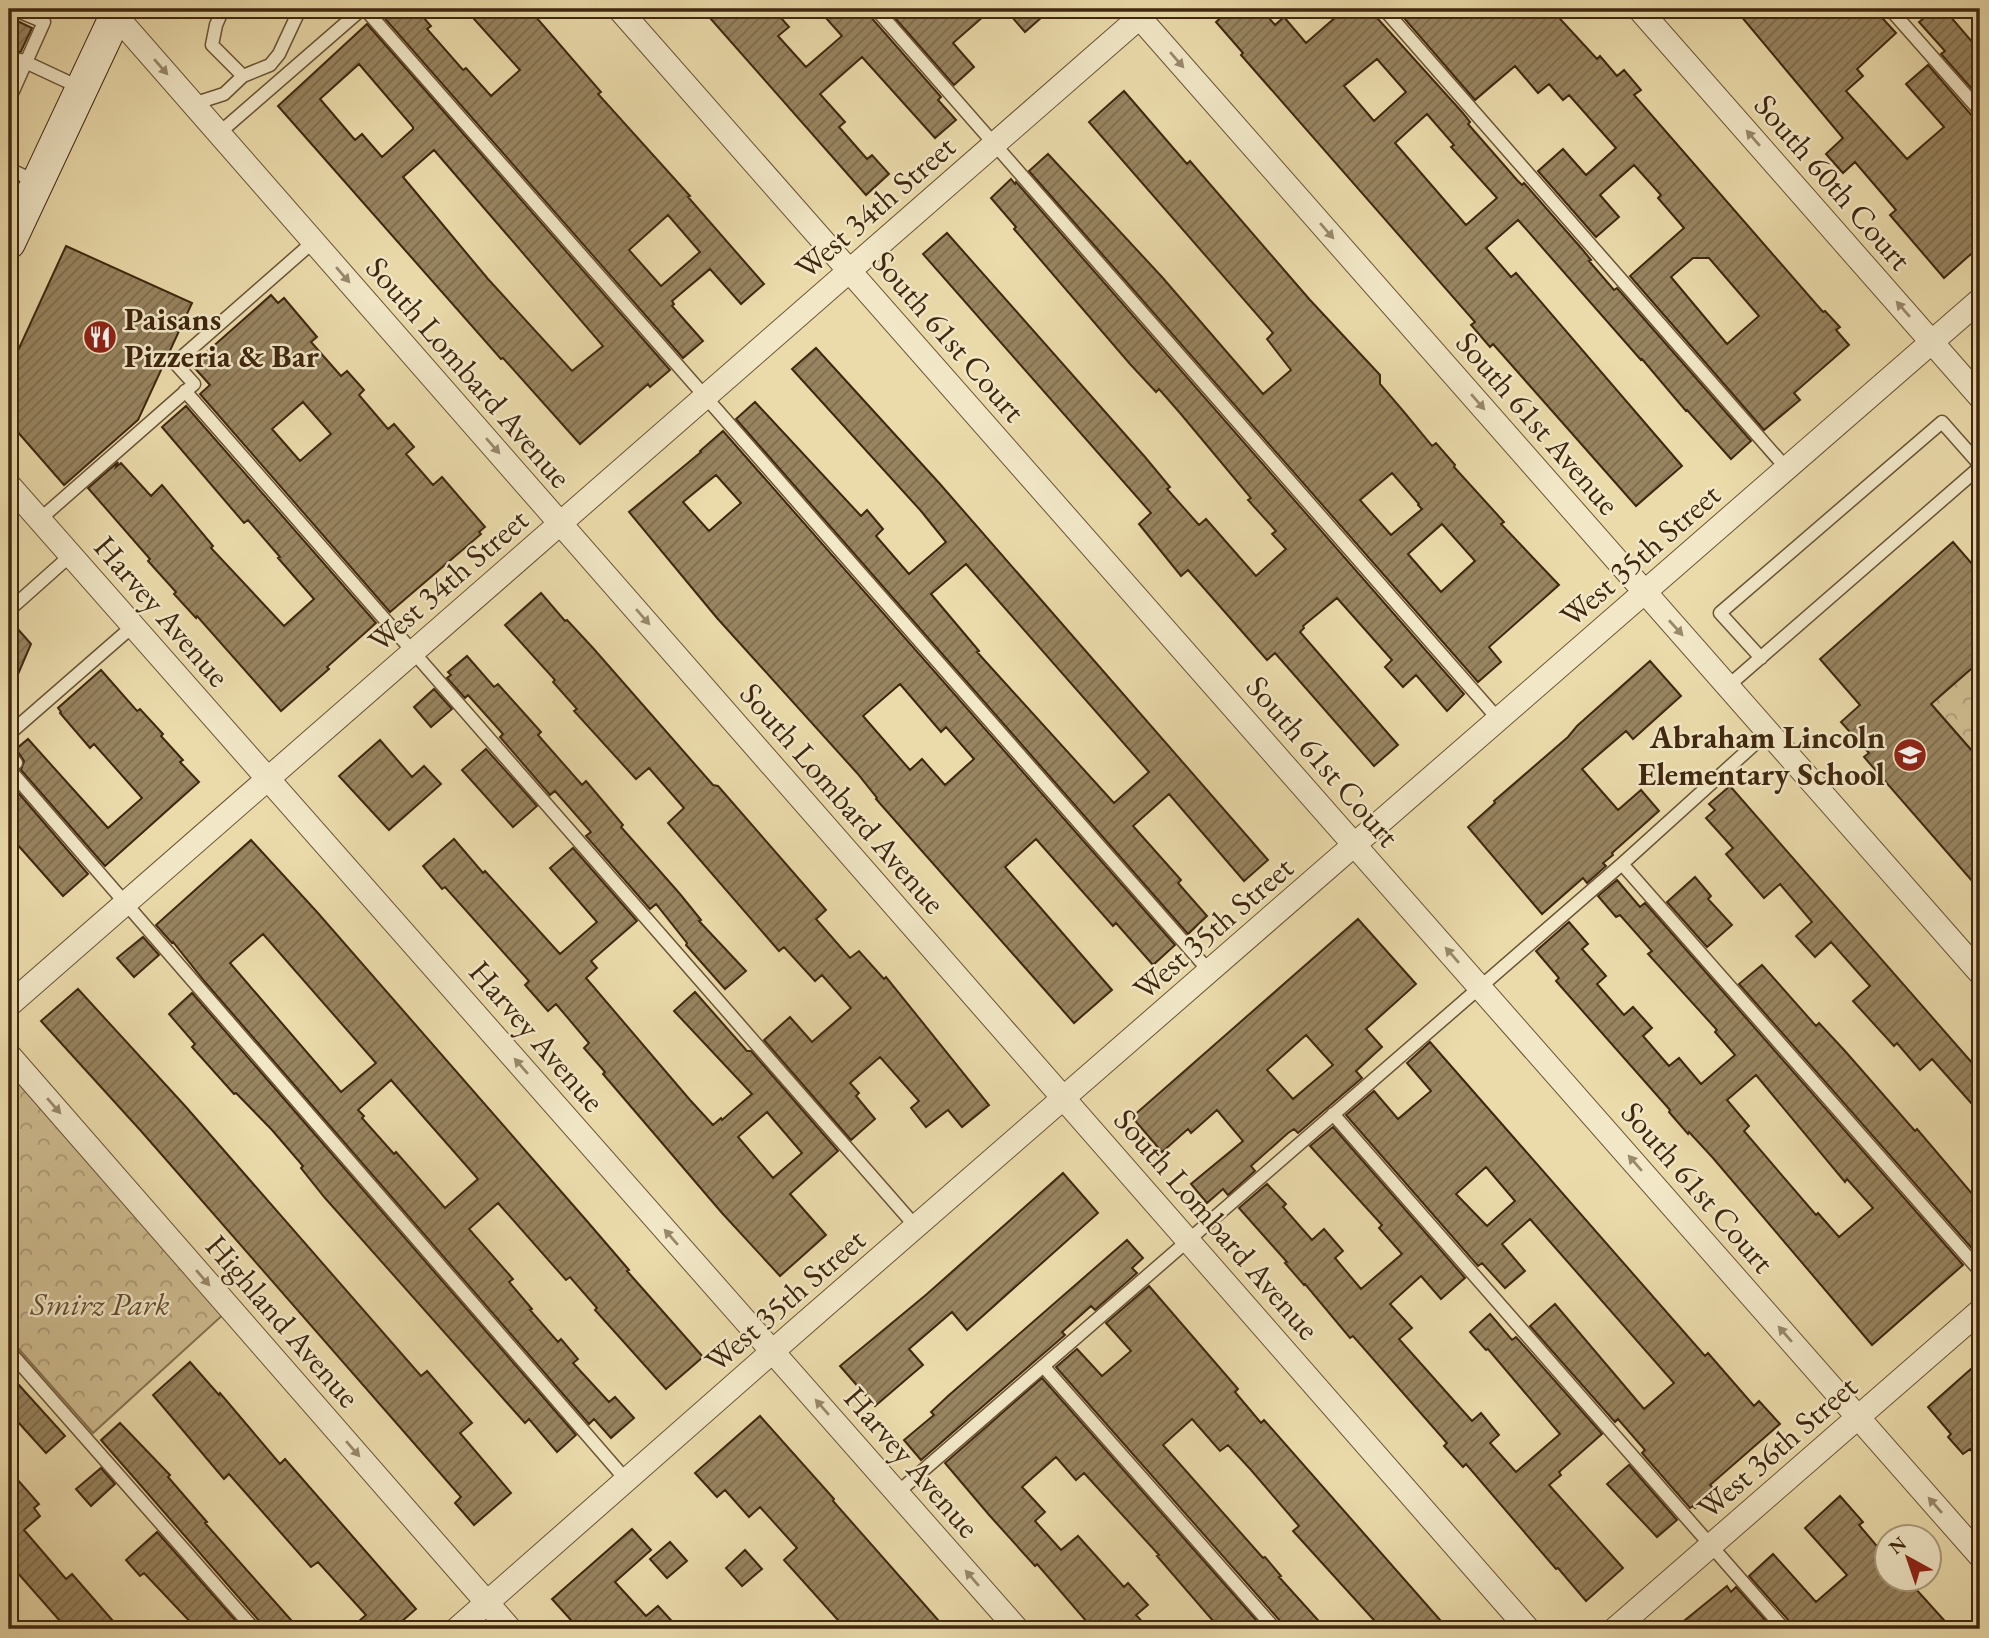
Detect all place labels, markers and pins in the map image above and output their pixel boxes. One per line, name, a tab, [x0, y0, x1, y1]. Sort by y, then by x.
place label: Paisans Pizzeria & Bar	[124, 298, 320, 377]
restaurant icon: Paisans Pizzeria & Bar	[81, 318, 119, 356]
place label: Abraham Lincoln Elementary School	[1638, 716, 1885, 795]
school or university icon: Abraham Lincoln Elementary School	[1891, 736, 1929, 774]

